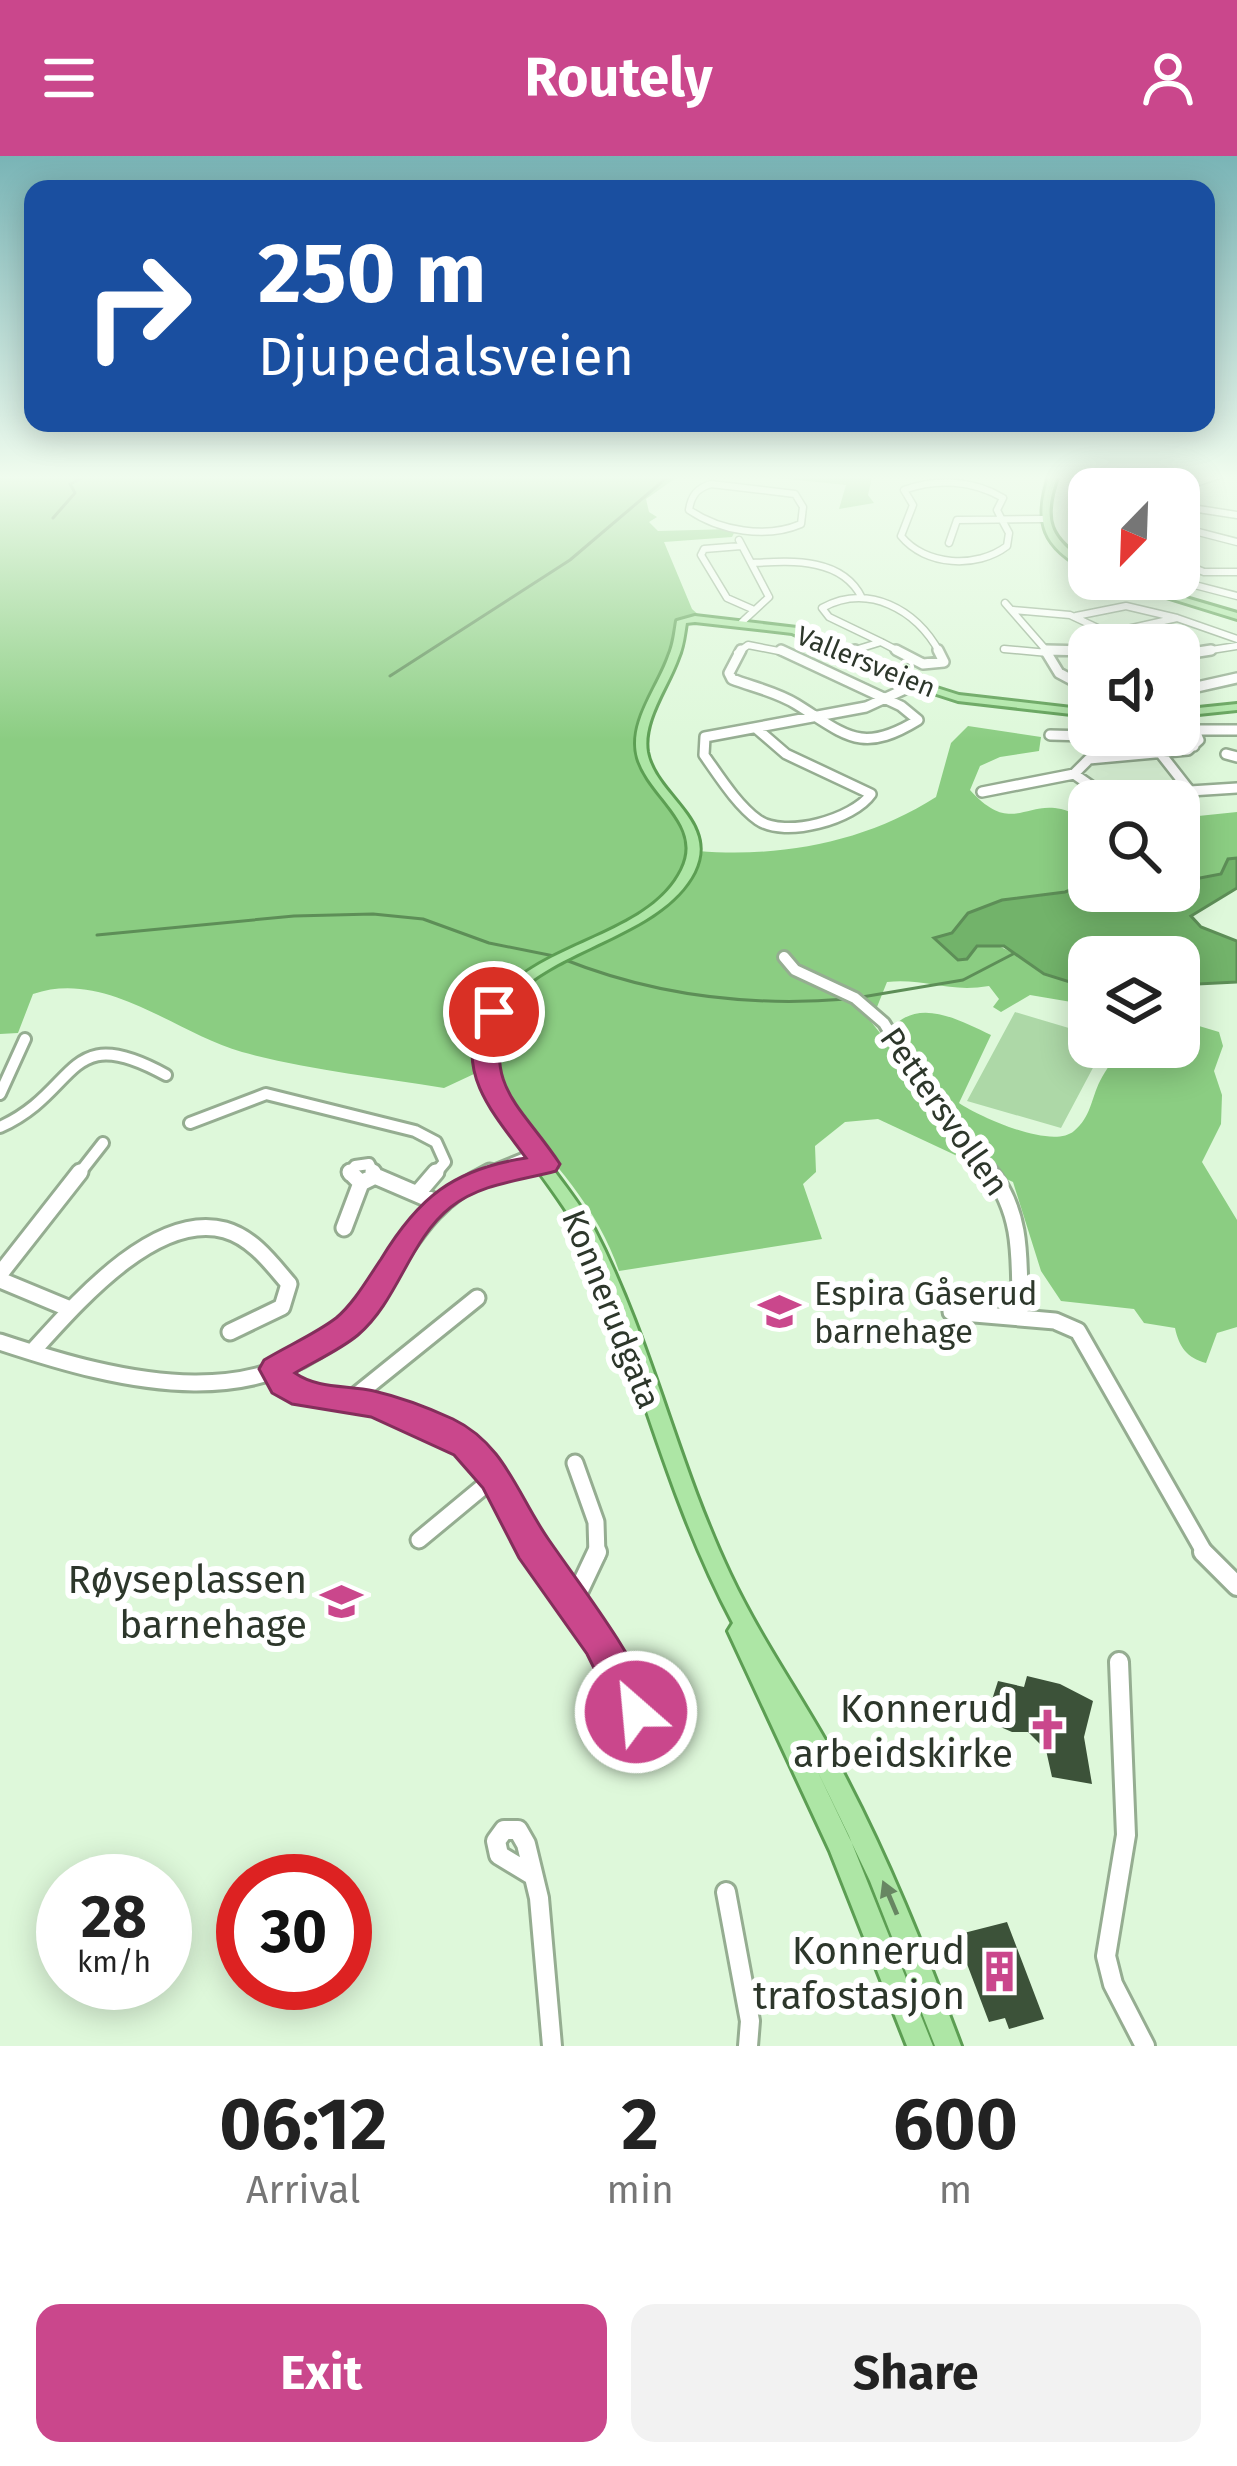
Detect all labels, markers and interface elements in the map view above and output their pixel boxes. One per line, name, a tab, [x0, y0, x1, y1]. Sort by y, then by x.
icon: menu	[36, 45, 102, 111]
icon: person	[1135, 45, 1201, 111]
text: Routely	[524, 46, 713, 110]
text: 250 m	[258, 223, 486, 324]
icon: right	[60, 228, 216, 384]
text: Djupedalsveien	[258, 325, 634, 389]
north arrow	[1068, 468, 1200, 600]
map controls	[1068, 468, 1200, 1068]
street label: Vallersveien	[792, 620, 940, 704]
button: sound	[1068, 624, 1200, 756]
button: search	[1068, 780, 1200, 912]
button: layers	[1068, 936, 1200, 1068]
pin	[443, 961, 545, 1063]
icon: arrive	[461, 979, 527, 1045]
street label: Pettersvollen	[871, 1020, 1017, 1204]
street label: Konnerudgata	[553, 1204, 669, 1415]
place label: Espira Gåserud barnehage	[814, 1274, 1038, 1352]
school or university icon: Espira Gåserud barnehage	[757, 1289, 803, 1335]
place label: Røyseplassen barnehage	[68, 1557, 307, 1648]
school or university icon: Røyseplassen barnehage	[318, 1578, 364, 1624]
position arrow	[573, 1649, 699, 1775]
place label: Konnerud arbeidskirke	[793, 1686, 1013, 1777]
church icon: Konnerud arbeidskirke	[1024, 1707, 1070, 1753]
speed limit sign: 30	[216, 1854, 372, 2010]
one-way arrow	[880, 1880, 899, 1916]
text: 28	[81, 1881, 147, 1953]
place label: Konnerud trafostasjon	[753, 1928, 965, 2019]
text: km/h	[77, 1944, 151, 1980]
building icon: Konnerud trafostasjon	[976, 1949, 1022, 1995]
text: 06:12	[219, 2082, 387, 2168]
text: 2	[622, 2082, 659, 2168]
text: 600	[893, 2082, 1018, 2168]
text: Arrival	[246, 2167, 360, 2213]
text: min	[607, 2167, 674, 2213]
text: m	[939, 2167, 972, 2213]
button: Exit	[36, 2304, 607, 2442]
button: Share	[631, 2304, 1201, 2442]

